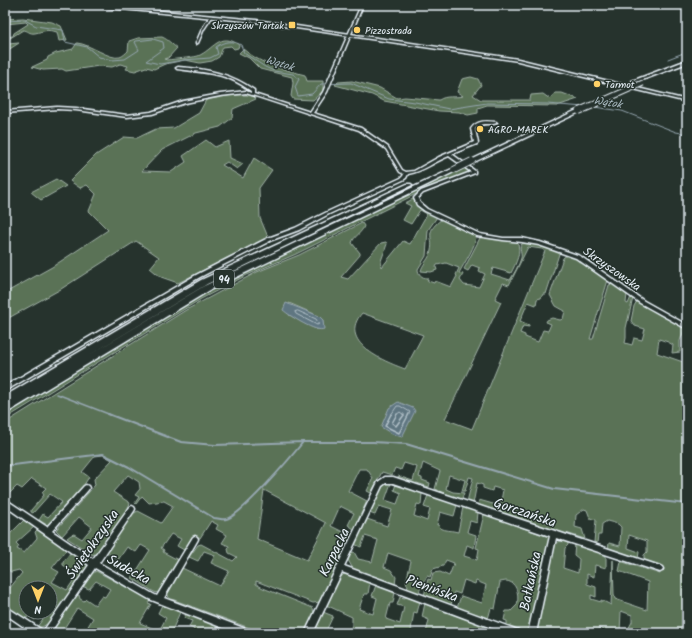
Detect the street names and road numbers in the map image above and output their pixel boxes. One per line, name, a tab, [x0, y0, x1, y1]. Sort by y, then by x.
street label: Skrzyszowska	[579, 242, 645, 297]
road number: 94	[214, 270, 234, 288]
street label: Gorczańska	[490, 492, 559, 534]
street label: Świętokrzyska	[61, 505, 125, 584]
street label: Karpacka	[314, 524, 356, 581]
street label: Sudecka	[103, 549, 154, 591]
street label: Bałkańska	[514, 549, 548, 613]
street label: Pienińska	[402, 569, 461, 609]

